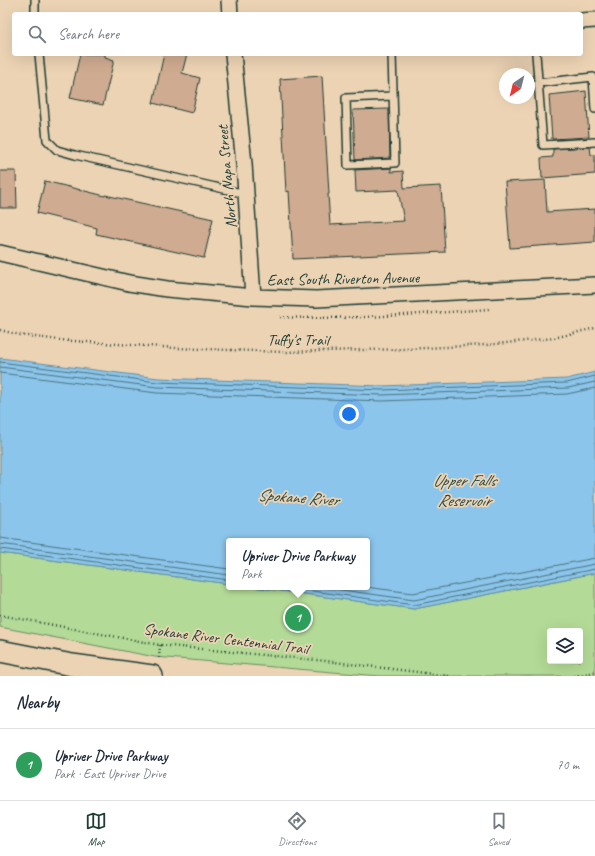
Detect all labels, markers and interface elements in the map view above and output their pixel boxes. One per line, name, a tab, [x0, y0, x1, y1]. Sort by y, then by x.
search box	[12, 12, 583, 56]
icon: search	[26, 23, 48, 45]
text: Search here	[58, 25, 119, 44]
north arrow	[499, 68, 535, 104]
street label: North Napa Street	[212, 123, 241, 229]
street label: East South Riverton Avenue	[267, 268, 421, 290]
street label: Tuffy's Trail	[267, 330, 332, 350]
your location	[339, 404, 359, 424]
water label: Upper Falls Reservoir	[433, 470, 498, 511]
water label: Spokane River	[257, 484, 342, 511]
popup	[226, 538, 370, 590]
text: Upriver Drive Parkway	[241, 547, 355, 566]
text: Park	[241, 566, 262, 582]
pin: 1	[285, 603, 311, 633]
street label: Spokane River Centennial Trail	[142, 619, 313, 659]
map controls	[547, 628, 583, 664]
button: layers	[547, 628, 583, 664]
text: Nearby	[16, 692, 59, 713]
text: Upriver Drive Parkway	[54, 747, 168, 766]
text: 1	[26, 757, 32, 773]
text: 70 m	[557, 757, 579, 773]
text: Park · East Upriver Drive	[54, 766, 166, 782]
tab: Map	[85, 810, 107, 848]
tab: Directions	[278, 810, 317, 848]
tab: Saved	[488, 810, 510, 848]

